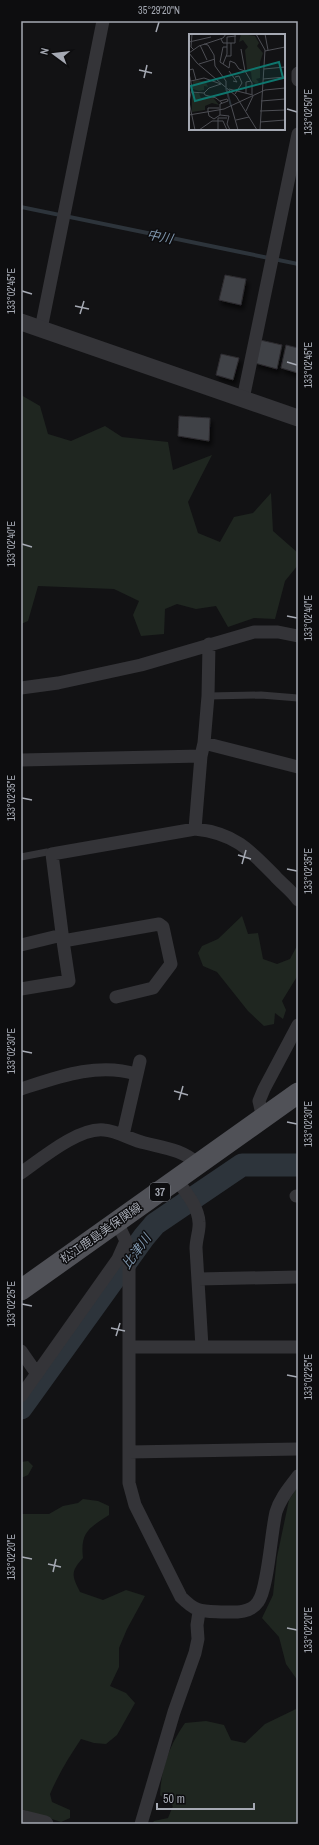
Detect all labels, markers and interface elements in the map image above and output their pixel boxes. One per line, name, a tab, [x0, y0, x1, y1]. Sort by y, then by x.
text: 35°29'20"N	[138, 4, 180, 17]
north arrow	[34, 34, 74, 74]
inset map	[189, 34, 285, 130]
text: N	[37, 46, 52, 56]
text: 133°02'50"E	[302, 89, 315, 135]
water label: 中川	[146, 226, 176, 248]
text: 133°02'45"E	[5, 268, 18, 314]
text: 133°02'45"E	[302, 342, 315, 388]
text: 133°02'40"E	[5, 521, 18, 567]
text: 133°02'40"E	[302, 595, 315, 641]
text: 133°02'35"E	[5, 775, 18, 821]
text: 133°02'35"E	[302, 848, 315, 894]
text: 133°02'30"E	[5, 1028, 18, 1074]
text: 133°02'30"E	[302, 1101, 315, 1147]
road number: 37	[150, 1183, 170, 1201]
street label: 松江鹿島美保関線	[57, 1199, 145, 1267]
water label: 比津川	[118, 1229, 156, 1272]
text: 133°02'25"E	[5, 1281, 18, 1327]
text: 133°02'25"E	[302, 1354, 315, 1400]
text: 133°02'20"E	[5, 1534, 18, 1580]
text: 133°02'20"E	[302, 1607, 315, 1653]
scale bar	[157, 1785, 254, 1811]
text: 50 m	[163, 1791, 185, 1807]

